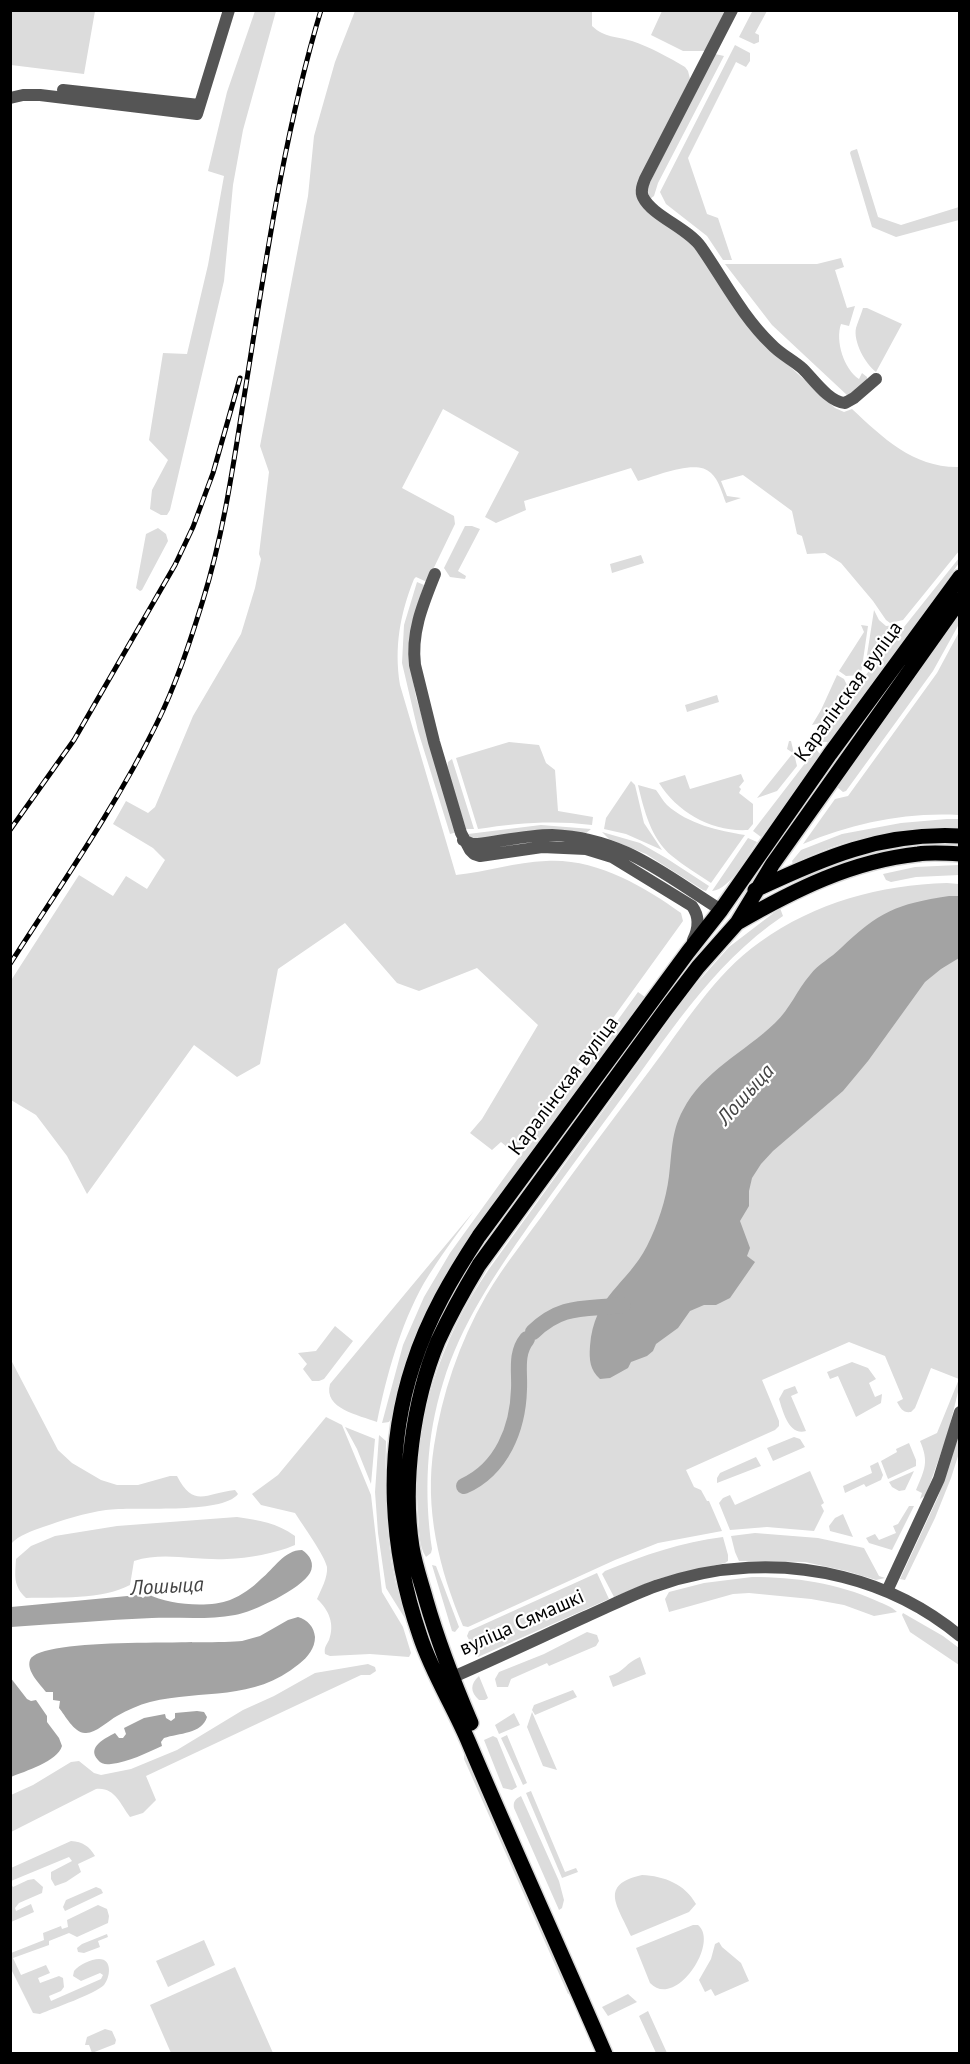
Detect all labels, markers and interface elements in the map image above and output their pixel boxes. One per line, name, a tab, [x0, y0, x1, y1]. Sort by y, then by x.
street label: Каралінская вуліца	[790, 617, 908, 767]
street label: Каралінская вуліца	[504, 1012, 624, 1160]
water label: Лошыца	[712, 1059, 780, 1131]
water label: Лошыца	[130, 1572, 204, 1602]
street label: вуліца Сямашкі	[456, 1585, 588, 1661]

